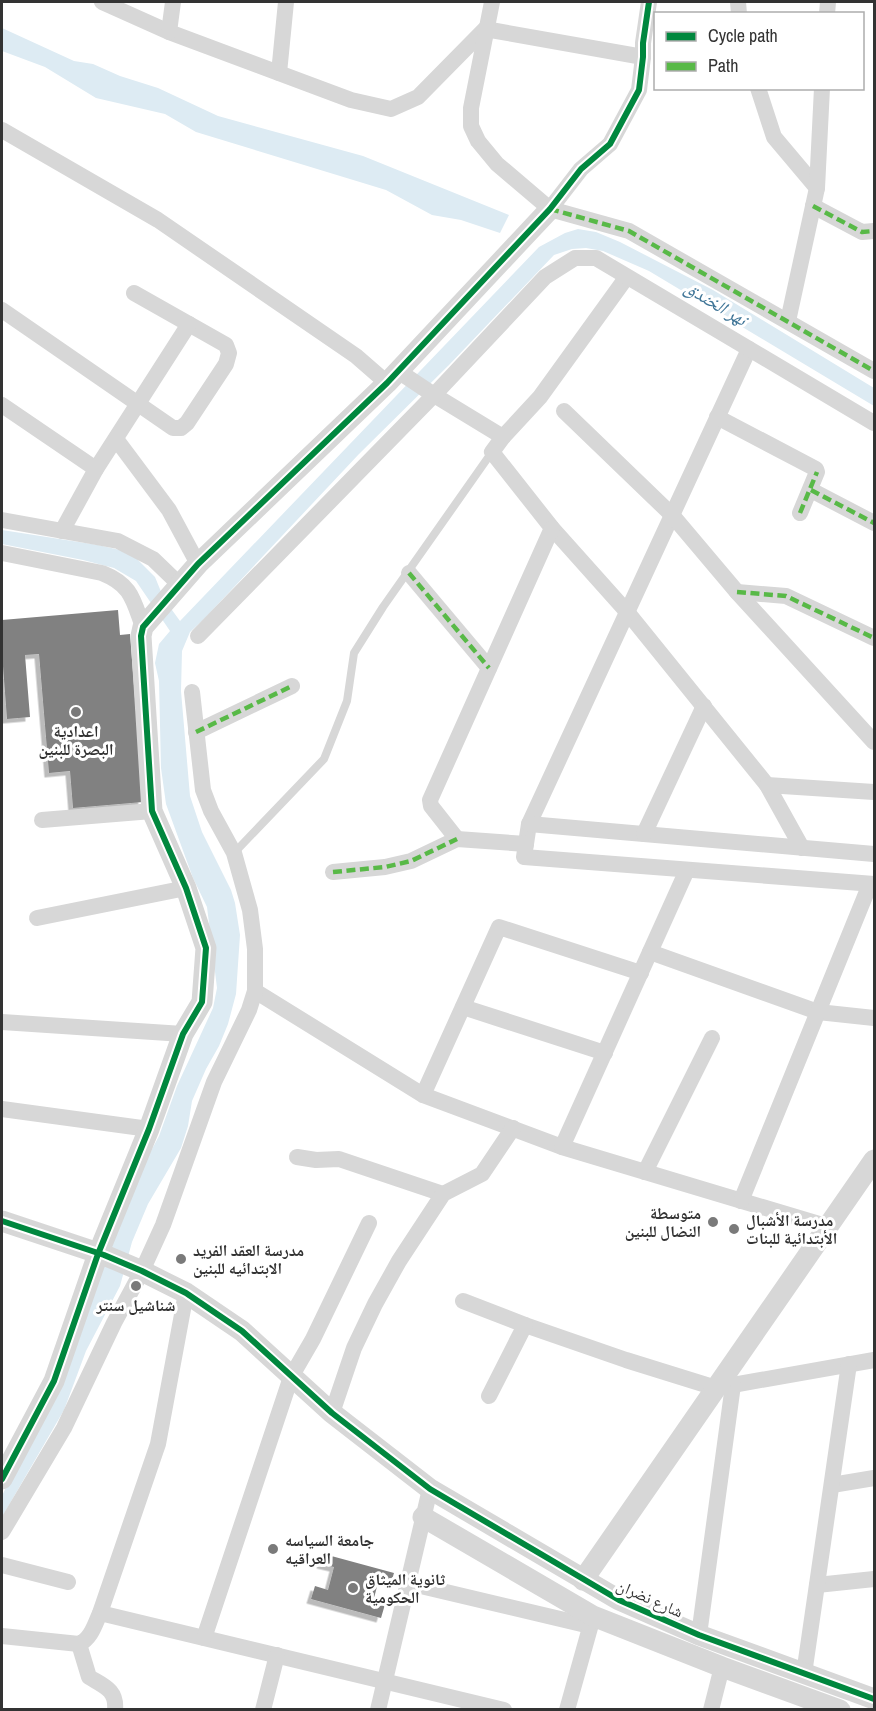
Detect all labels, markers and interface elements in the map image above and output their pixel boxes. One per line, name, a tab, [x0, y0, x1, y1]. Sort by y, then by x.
legend	[654, 12, 864, 90]
text: Cycle path	[708, 23, 778, 48]
text: Path	[708, 53, 738, 78]
water label: نهر الخندق	[680, 275, 755, 333]
marker: اعدادية البصرة للبنين	[69, 705, 83, 719]
place label: اعدادية البصرة للبنين	[38, 720, 114, 760]
place label: متوسطة النضال للبنين	[625, 1202, 701, 1242]
place label: مدرسة الأشبال الأبتدائية للبنات	[746, 1209, 837, 1249]
marker: متوسطة النضال للبنين	[706, 1215, 720, 1229]
marker: مدرسة الأشبال الأبتدائية للبنات	[727, 1222, 741, 1236]
place label: مدرسة العقد الفريد الابتدائيه للبنين	[193, 1239, 304, 1279]
marker: مدرسة العقد الفريد الابتدائيه للبنين	[174, 1252, 188, 1266]
marker: شناشيل سنتر	[129, 1279, 143, 1293]
place label: شناشيل سنتر	[96, 1294, 175, 1316]
place label: جامعة السياسه العراقيه	[285, 1529, 374, 1569]
marker: جامعة السياسه العراقيه	[266, 1542, 280, 1556]
place label: ثانوية الميثاق الحكومية	[365, 1568, 446, 1608]
street label: شارع نضران	[613, 1574, 687, 1622]
marker: ثانوية الميثاق الحكومية	[346, 1581, 360, 1595]

